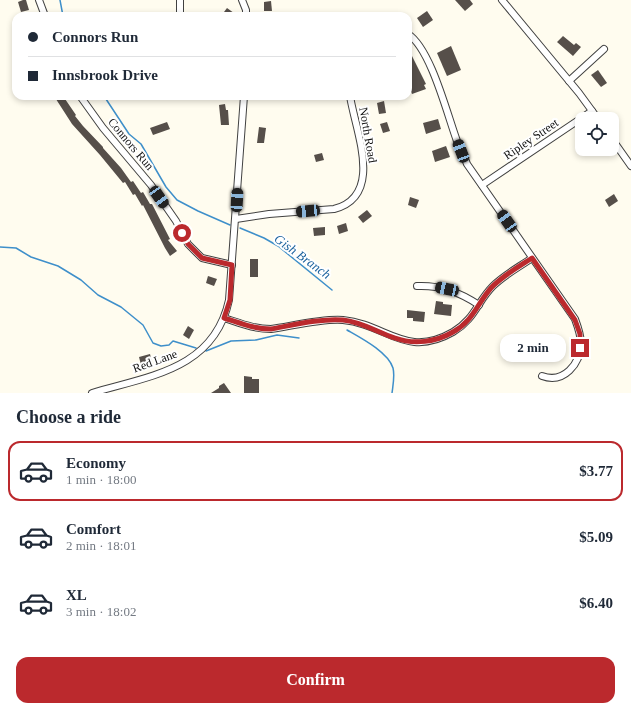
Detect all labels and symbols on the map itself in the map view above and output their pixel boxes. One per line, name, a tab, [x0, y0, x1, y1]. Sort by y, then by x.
street label: North Road	[356, 106, 380, 164]
street label: Connors Run	[105, 115, 157, 173]
street label: Ripley Street	[501, 115, 562, 162]
car	[451, 138, 471, 164]
car	[147, 184, 171, 210]
car	[230, 188, 244, 212]
car	[296, 204, 320, 218]
car	[495, 208, 519, 234]
route start	[173, 224, 191, 242]
water label: Gish Branch	[272, 231, 334, 282]
car	[434, 281, 460, 297]
callout: 2 min	[500, 334, 566, 362]
route end	[571, 339, 589, 357]
street label: Red Lane	[131, 347, 179, 375]

